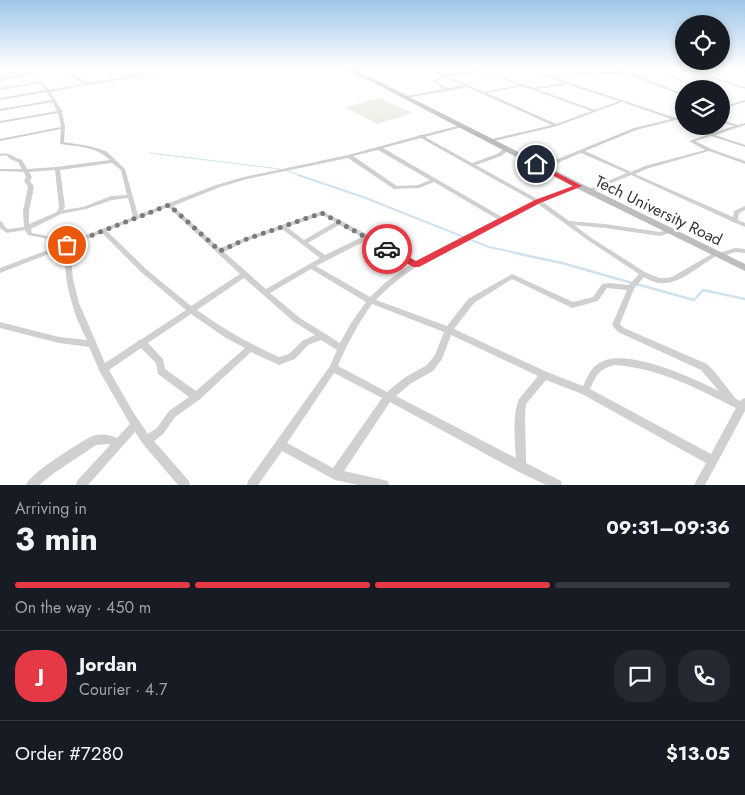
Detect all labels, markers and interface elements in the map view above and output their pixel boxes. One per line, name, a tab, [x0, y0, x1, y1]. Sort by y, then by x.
map controls	[675, 15, 730, 135]
button: locate	[675, 15, 730, 70]
button: layers	[675, 80, 730, 135]
pin	[515, 143, 557, 185]
icon: home	[522, 150, 550, 178]
street label: Tech University Road	[591, 170, 726, 251]
pin	[46, 224, 88, 266]
courier	[362, 224, 412, 274]
icon: bag	[53, 231, 81, 259]
icon: car	[373, 235, 401, 263]
text: Arriving in	[15, 497, 87, 520]
text: 09:31–09:36	[606, 514, 730, 541]
text: 3 min	[15, 516, 98, 562]
text: On the way · 450 m	[15, 596, 151, 619]
button: chat	[614, 650, 666, 702]
button: phone	[678, 650, 730, 702]
text: Jordan	[79, 651, 137, 678]
text: J	[38, 662, 44, 689]
text: Courier · 4.7	[79, 678, 167, 701]
text: Order #7280	[15, 740, 123, 767]
text: $13.05	[666, 740, 730, 767]

